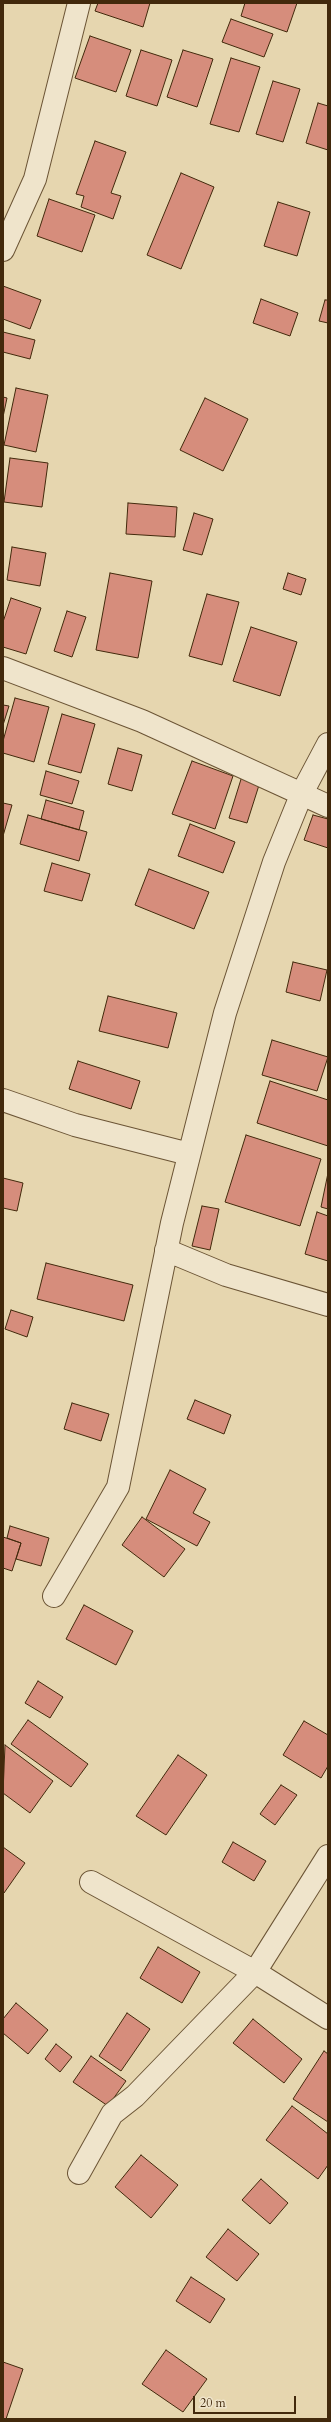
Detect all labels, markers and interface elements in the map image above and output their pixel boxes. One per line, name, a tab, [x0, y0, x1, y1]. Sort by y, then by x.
scale bar	[195, 2388, 298, 2414]
text: 20 m	[200, 2395, 226, 2411]

